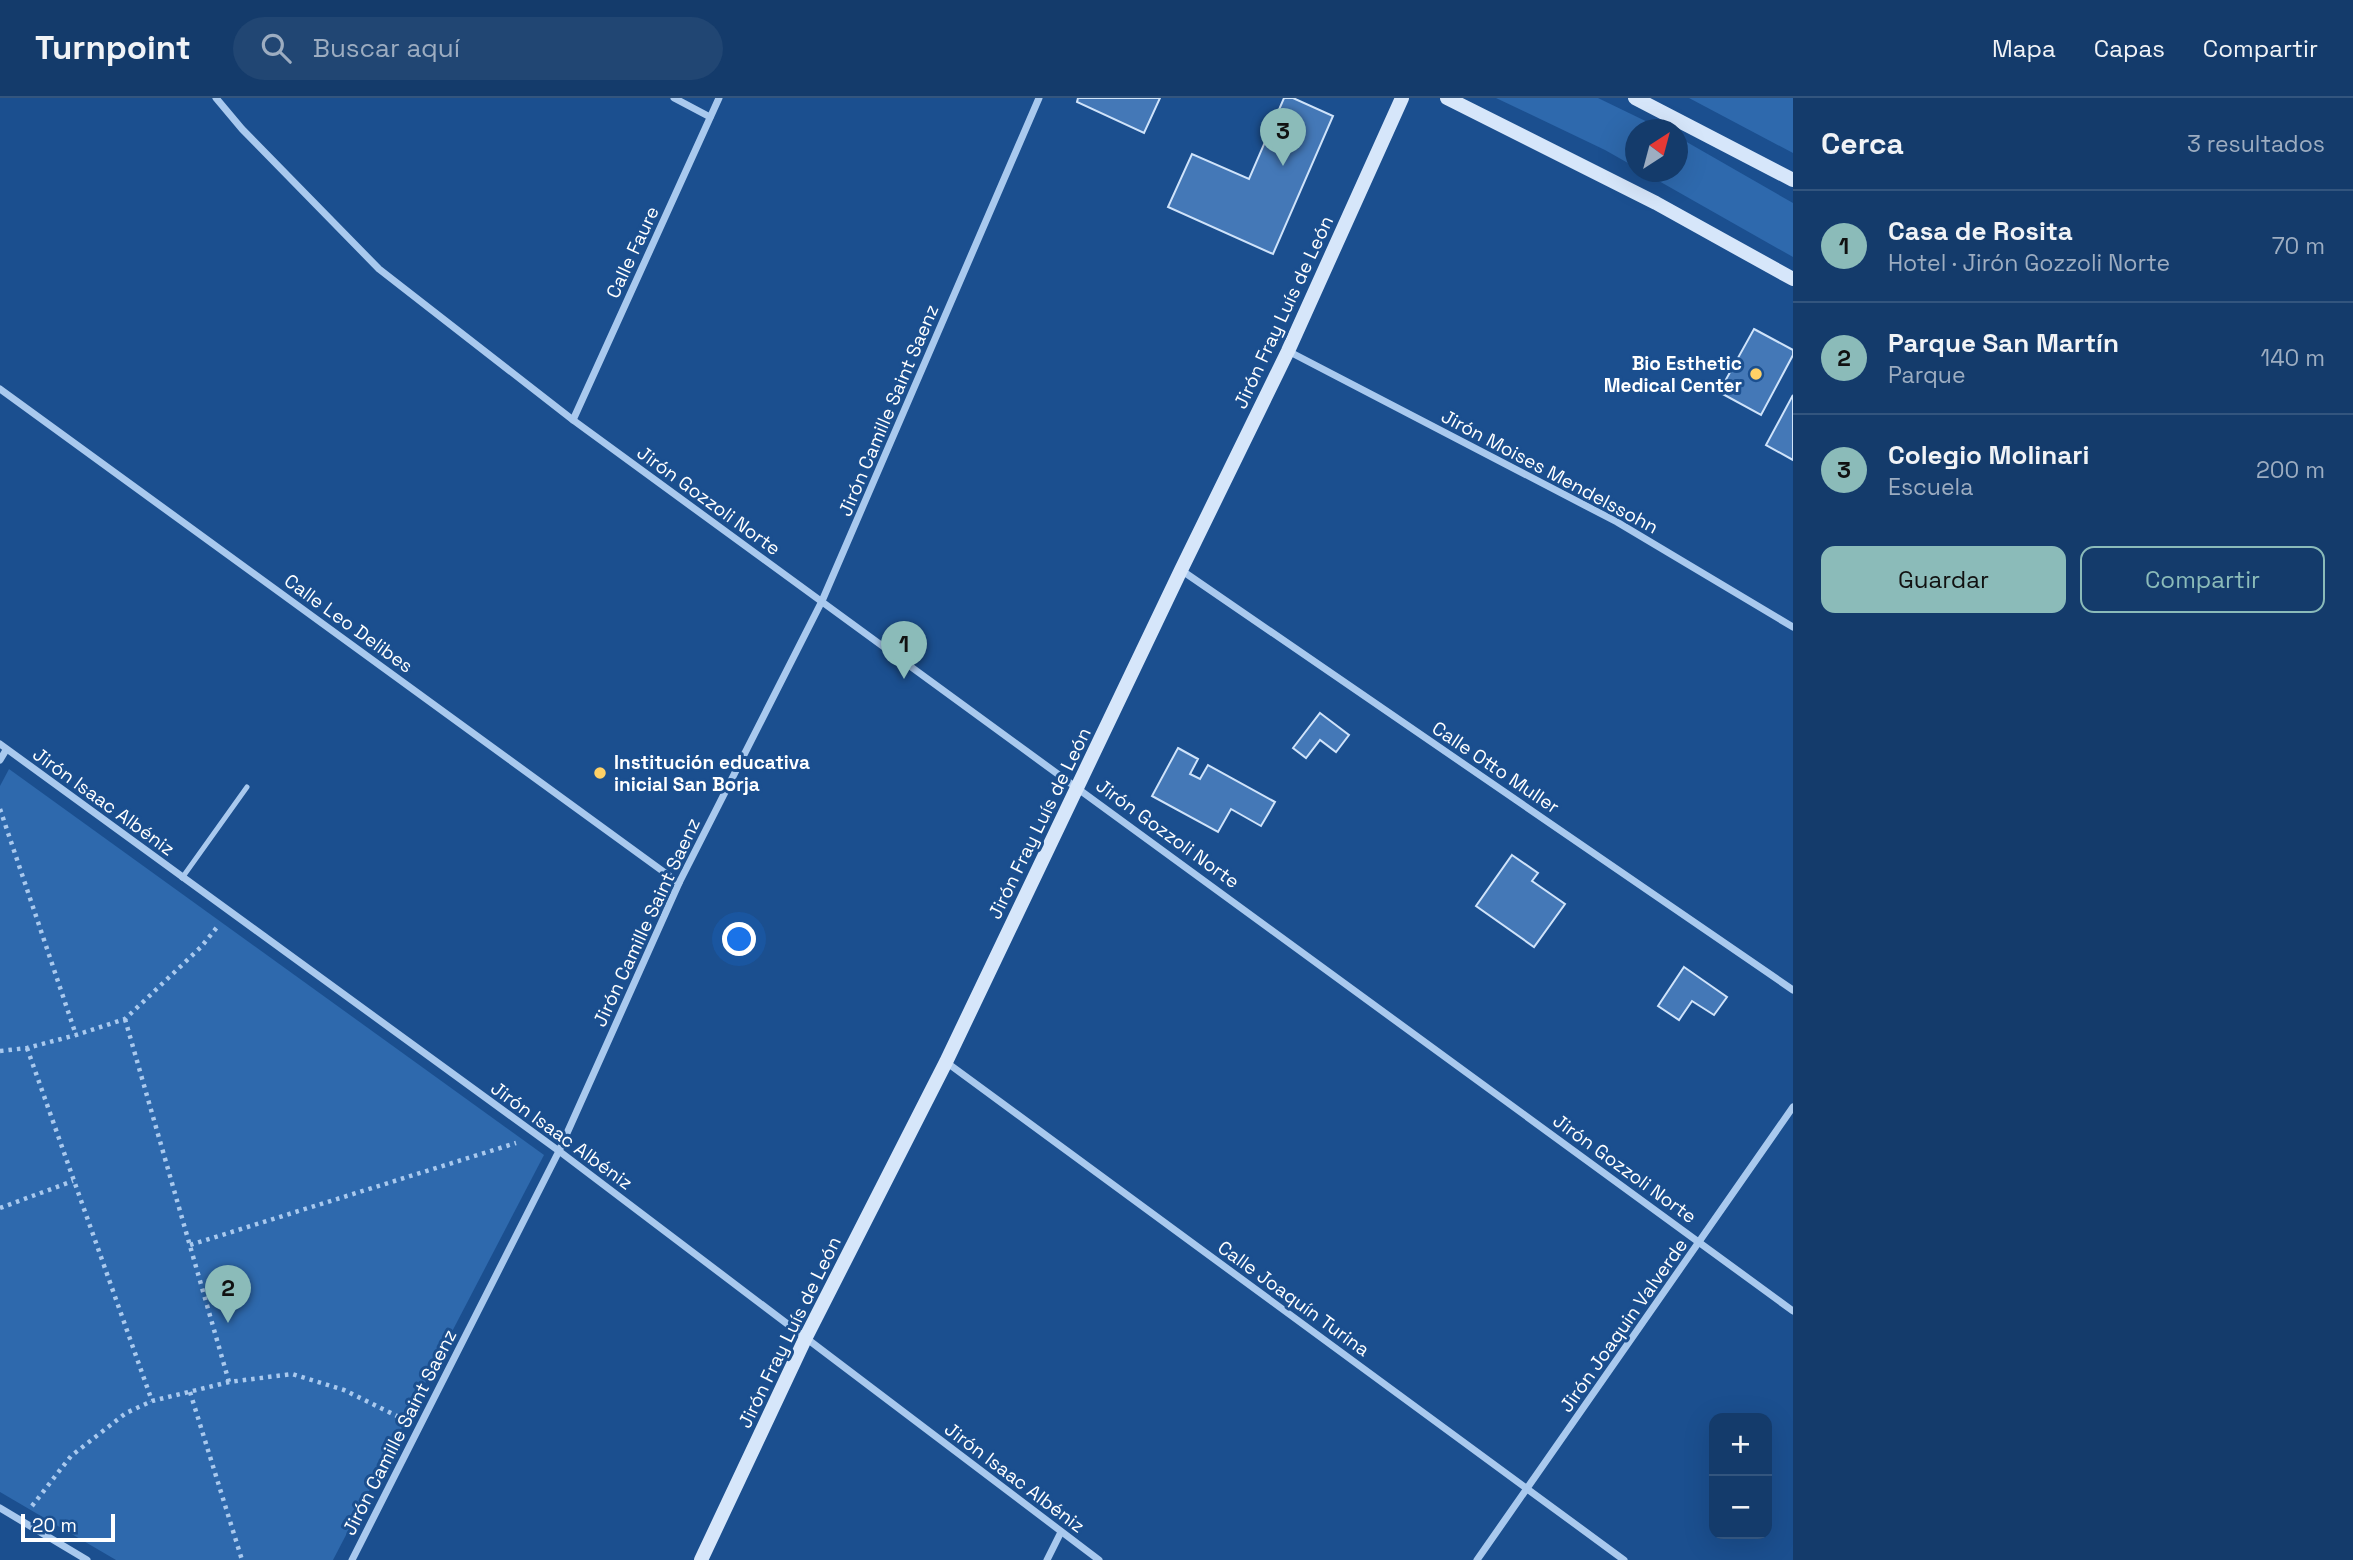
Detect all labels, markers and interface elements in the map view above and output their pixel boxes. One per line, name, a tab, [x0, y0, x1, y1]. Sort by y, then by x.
search box	[233, 17, 723, 80]
text: Turnpoint	[35, 27, 191, 69]
icon: search	[257, 29, 295, 67]
text: Buscar aquí	[313, 31, 460, 65]
text: Mapa	[1992, 33, 2056, 64]
text: Capas	[2094, 33, 2165, 64]
text: Compartir	[2203, 33, 2318, 64]
pin: 3	[1260, 108, 1306, 166]
north arrow	[1625, 119, 1688, 182]
text: Cerca	[1821, 124, 1904, 163]
text: 3 resultados	[2187, 129, 2325, 159]
street label: Calle Faure	[600, 202, 665, 302]
street label: Jirón Fray Luís de León	[1228, 212, 1339, 413]
text: Casa de Rosita	[1888, 214, 2073, 248]
text: 1	[1839, 231, 1849, 261]
text: 70 m	[2272, 231, 2325, 261]
text: Hotel · Jirón Gozzoli Norte	[1888, 248, 2170, 278]
street label: Jirón Camille Saint Saenz	[832, 300, 944, 520]
text: Parque San Martín	[1888, 326, 2119, 360]
text: 2	[1837, 343, 1851, 373]
text: 140 m	[2261, 343, 2325, 373]
place label: Bio Esthetic Medical Center	[1604, 351, 1742, 398]
text: Parque	[1888, 360, 1966, 390]
marker: Bio Esthetic Medical Center	[1748, 366, 1764, 382]
street label: Jirón Moises Mendelssohn	[1437, 403, 1663, 539]
text: Colegio Molinari	[1888, 438, 2090, 472]
street label: Jirón Gozzoli Norte	[632, 440, 785, 561]
text: 3	[1837, 455, 1851, 485]
text: 200 m	[2256, 455, 2325, 485]
text: Escuela	[1888, 472, 1973, 502]
button: Guardar	[1821, 546, 2066, 613]
button: Compartir	[2080, 546, 2325, 613]
street label: Calle Leo Delibes	[279, 568, 418, 679]
pin: 1	[881, 621, 927, 679]
street label: Calle Otto Muller	[1427, 716, 1564, 819]
street label: Jirón Fray Luís de León	[982, 723, 1097, 923]
street label: Jirón Isaac Albéniz	[28, 741, 180, 861]
place label: Institución educativa inicial San Borja	[614, 750, 810, 797]
marker: Institución educativa inicial San Borja	[592, 765, 608, 781]
street label: Jirón Gozzoli Norte	[1091, 773, 1244, 894]
street label: Jirón Camille Saint Saenz	[587, 814, 706, 1031]
your location	[722, 922, 756, 956]
street label: Jirón Isaac Albéniz	[486, 1075, 638, 1195]
street label: Jirón Gozzoli Norte	[1548, 1108, 1701, 1229]
street label: Jirón Fray Luís de León	[732, 1232, 847, 1432]
street label: Jirón Joaquin Valverde	[1554, 1233, 1693, 1417]
street label: Calle Joaquín Turina	[1213, 1235, 1375, 1362]
pin: 2	[205, 1265, 251, 1323]
street label: Jirón Camille Saint Saenz	[337, 1325, 462, 1539]
map controls	[1709, 1413, 1772, 1539]
button: +	[1709, 1413, 1772, 1476]
street label: Jirón Isaac Albéniz	[939, 1416, 1090, 1538]
button: −	[1709, 1476, 1772, 1539]
scale bar	[21, 1511, 116, 1543]
text: 20 m	[32, 1513, 77, 1538]

